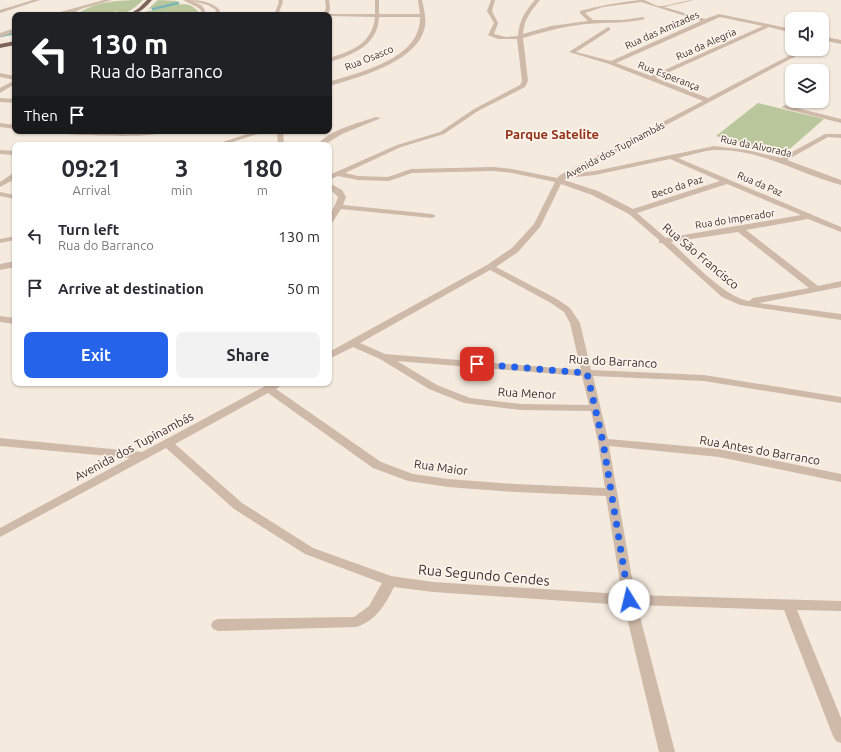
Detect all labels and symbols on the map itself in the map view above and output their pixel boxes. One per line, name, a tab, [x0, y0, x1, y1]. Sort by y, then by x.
street label: Rua das Amizades	[623, 9, 701, 51]
street label: Rua da Alegria	[674, 26, 738, 62]
street label: Rua Osasco	[343, 43, 395, 73]
street label: Rua Esperança	[637, 59, 701, 93]
street label: Avenida dos Tupinambás	[564, 119, 666, 181]
district label: Parque Satelite	[505, 127, 599, 141]
street label: Rua da Alvorada	[719, 133, 793, 159]
street label: Rua da Paz	[736, 170, 785, 199]
street label: Beco da Paz	[650, 173, 705, 201]
street label: Rua do Imperador	[694, 207, 776, 231]
street label: Rua São Francisco	[660, 220, 742, 292]
pin	[460, 347, 494, 381]
street label: Rua do Barranco	[568, 352, 658, 370]
street label: Rua Menor	[497, 385, 557, 401]
street label: Avenida dos Tupinambás	[72, 409, 196, 483]
street label: Rua Antes do Barranco	[699, 433, 821, 467]
street label: Rua Maior	[413, 457, 469, 477]
street label: Rua Segundo Cendes	[418, 561, 550, 589]
position arrow	[608, 579, 650, 621]

